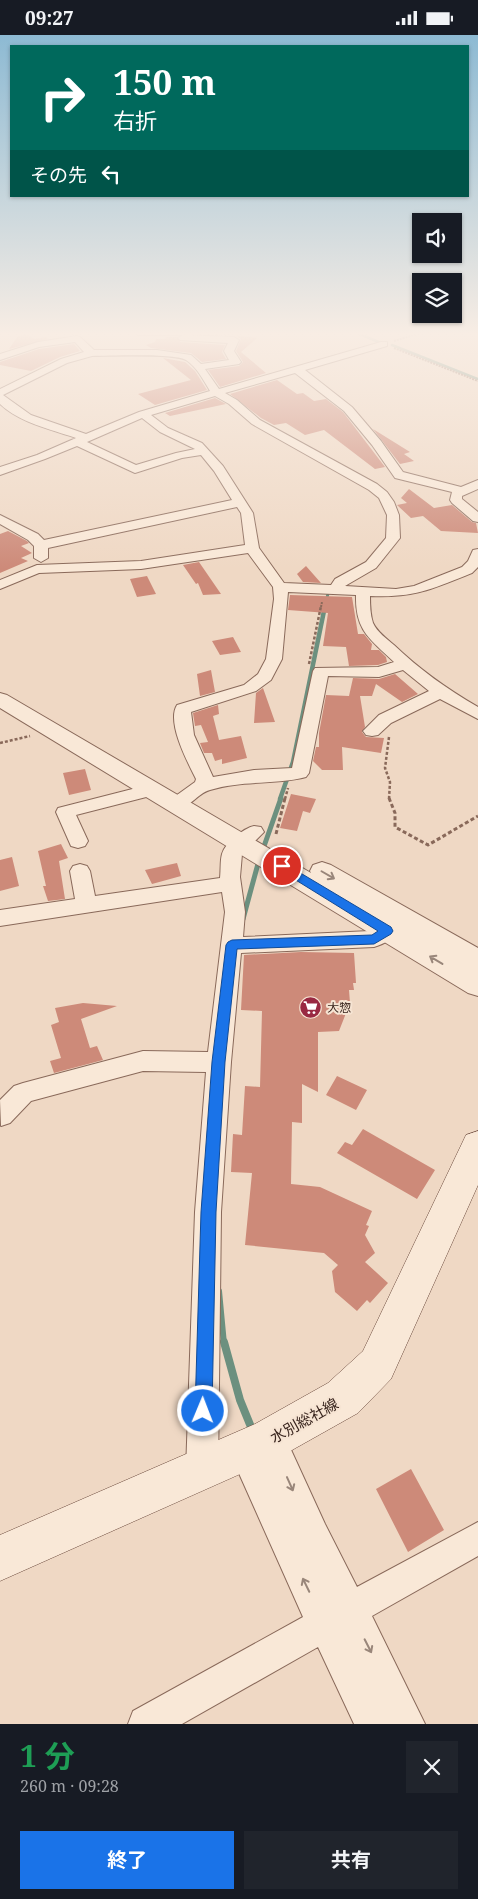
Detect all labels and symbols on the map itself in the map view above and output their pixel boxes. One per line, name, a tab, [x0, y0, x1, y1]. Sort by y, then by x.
pin	[261, 845, 303, 887]
one-way arrow	[321, 870, 335, 880]
one-way arrow	[430, 955, 444, 965]
supermarket icon: 大惣	[299, 995, 323, 1019]
place label: 大惣	[327, 999, 351, 1016]
position arrow	[176, 1384, 228, 1436]
street label: 水別総社線	[266, 1393, 342, 1447]
one-way arrow	[286, 1476, 296, 1491]
one-way arrow	[301, 1578, 311, 1593]
one-way arrow	[364, 1638, 373, 1653]

